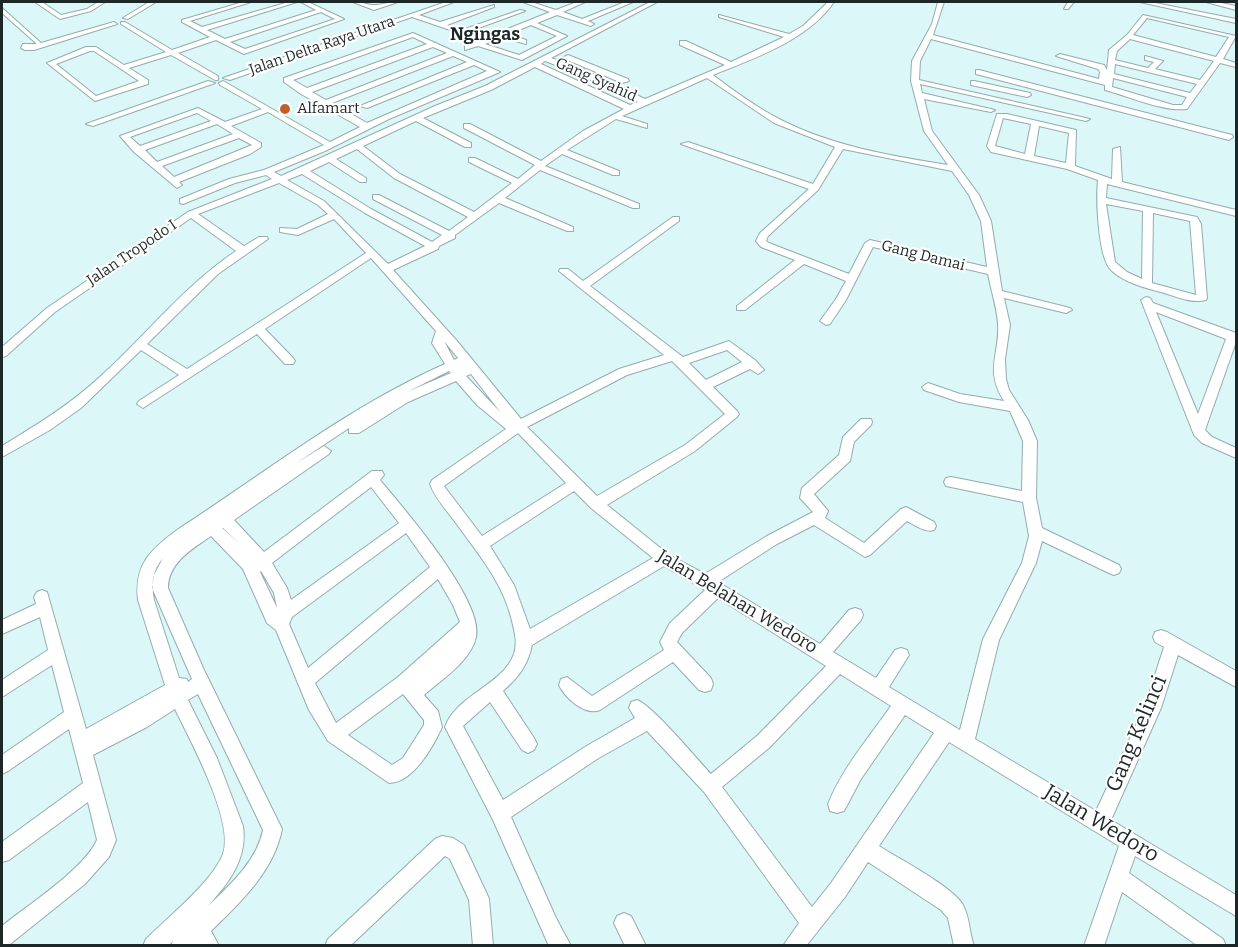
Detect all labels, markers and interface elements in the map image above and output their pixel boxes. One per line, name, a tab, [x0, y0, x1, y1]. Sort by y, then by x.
street label: Jalan Delta Raya Utara	[247, 13, 397, 79]
district label: Ngingas	[450, 24, 520, 46]
street label: Gang Syahid	[553, 54, 639, 106]
place label: Alfamart	[297, 100, 360, 118]
marker: Alfamart	[278, 102, 292, 116]
street label: Jalan Tropodo I	[84, 216, 180, 290]
street label: Gang Damai	[879, 237, 967, 275]
street label: Jalan Belahan Wedoro	[653, 546, 821, 658]
street label: Gang Kelinci	[1101, 672, 1173, 796]
street label: Jalan Wedoro	[1039, 780, 1163, 868]

